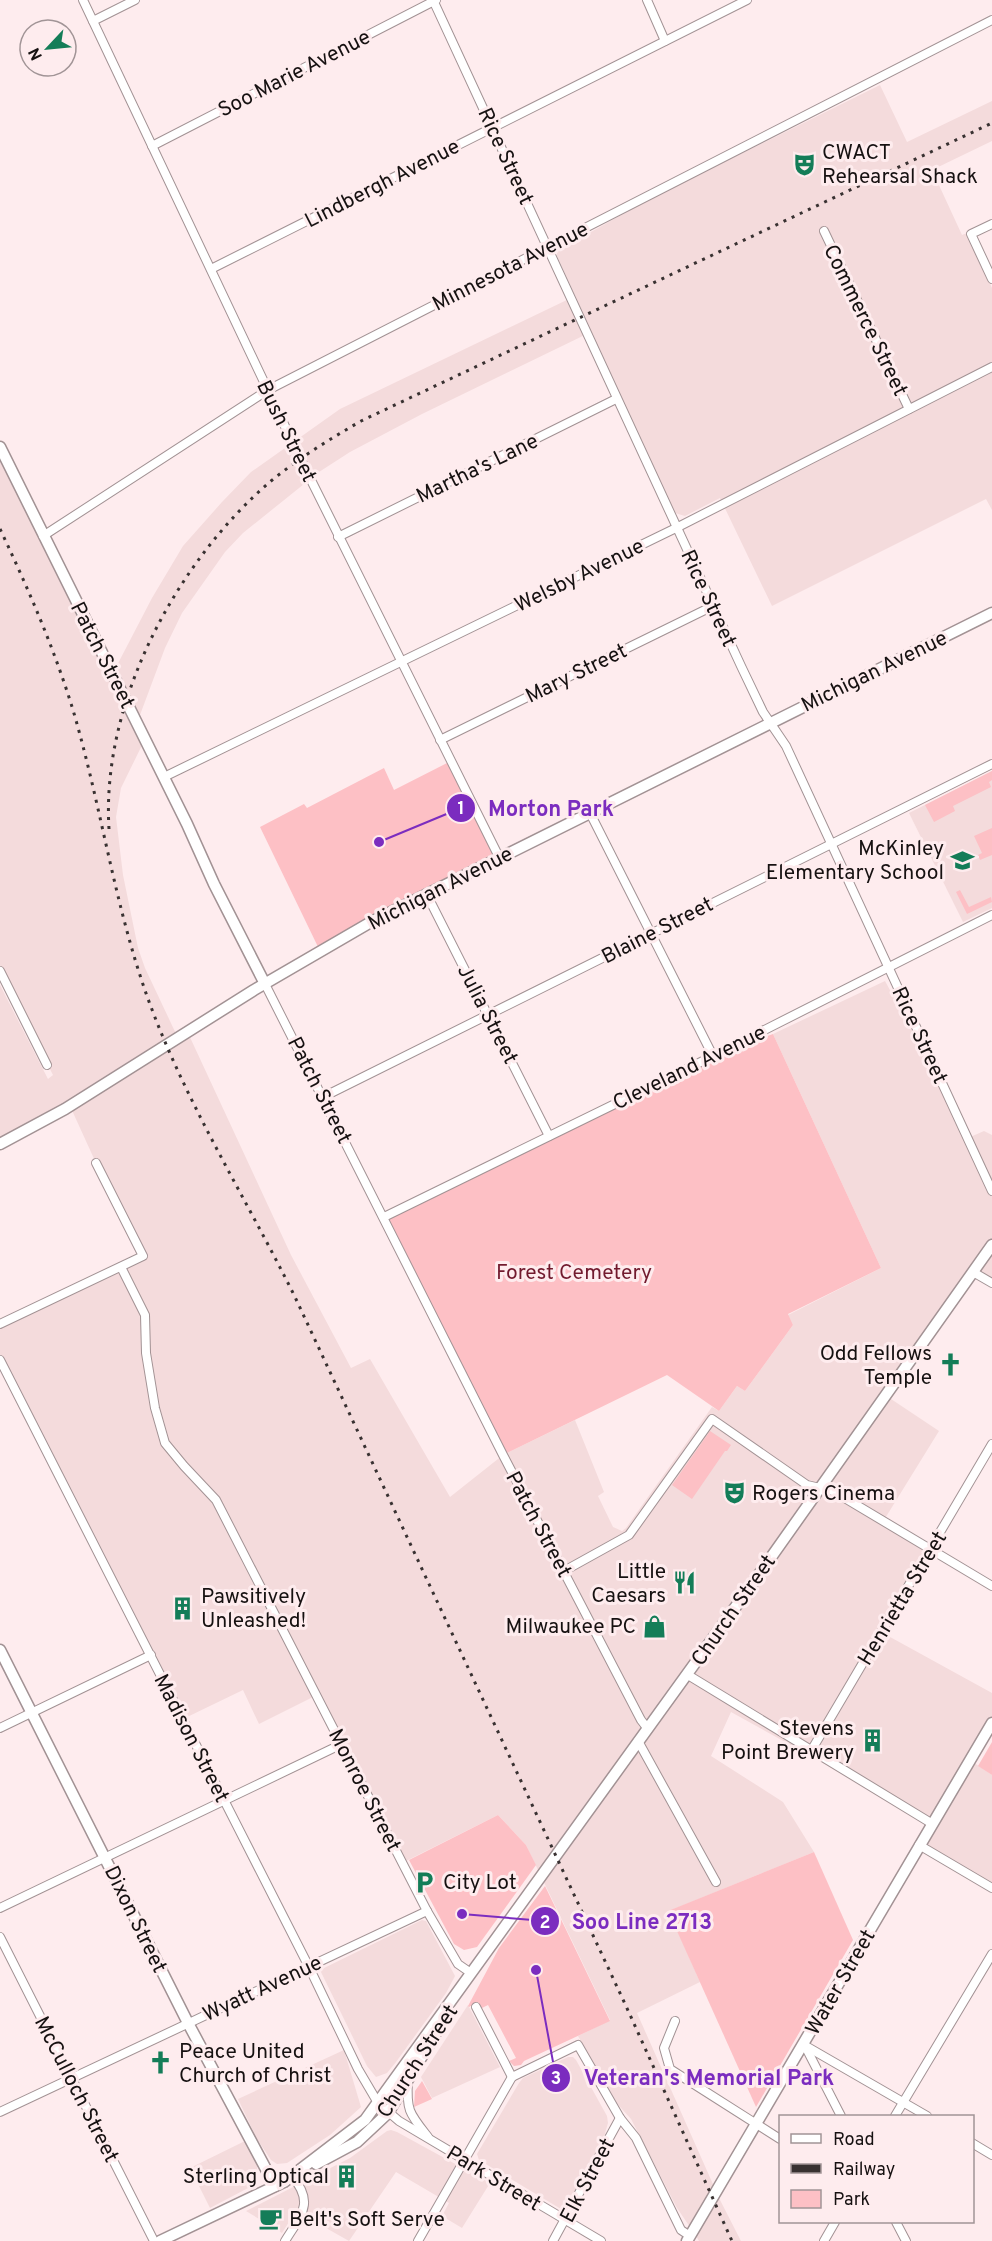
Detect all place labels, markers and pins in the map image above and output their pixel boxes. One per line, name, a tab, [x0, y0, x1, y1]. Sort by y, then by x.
place label: CWACT Rehearsal Shack	[822, 140, 978, 191]
theatre icon: CWACT Rehearsal Shack	[791, 151, 817, 177]
callout: Morton Park	[446, 788, 626, 828]
place label: McKinley Elementary School	[766, 836, 944, 887]
school or university icon: McKinley Elementary School	[949, 847, 975, 873]
place label: Odd Fellows Temple	[820, 1341, 932, 1392]
church icon: Odd Fellows Temple	[937, 1352, 963, 1378]
theatre icon: Rogers Cinema	[721, 1480, 747, 1506]
place label: Rogers Cinema	[752, 1481, 895, 1508]
place label: Little Caesars	[591, 1559, 666, 1610]
restaurant icon: Little Caesars	[671, 1570, 697, 1596]
place label: Pawsitively Unleashed!	[201, 1584, 306, 1635]
building icon: Pawsitively Unleashed!	[170, 1595, 196, 1621]
shop icon: Milwaukee PC	[641, 1613, 667, 1639]
place label: Milwaukee PC	[506, 1614, 636, 1641]
place label: Stevens Point Brewery	[721, 1716, 854, 1767]
building icon: Stevens Point Brewery	[859, 1727, 885, 1753]
parking icon: City Lot	[412, 1869, 438, 1895]
place label: City Lot	[443, 1870, 517, 1897]
callout: Soo Line 2713	[530, 1901, 725, 1941]
place label: Peace United Church of Christ	[179, 2039, 331, 2090]
church icon: Peace United Church of Christ	[148, 2050, 174, 2076]
callout: Veteran's Memorial Park	[541, 2058, 846, 2098]
building icon: Sterling Optical	[334, 2163, 360, 2189]
place label: Sterling Optical	[183, 2164, 329, 2191]
cafe icon: Belt's Soft Serve	[258, 2206, 284, 2232]
place label: Belt's Soft Serve	[289, 2207, 445, 2234]

